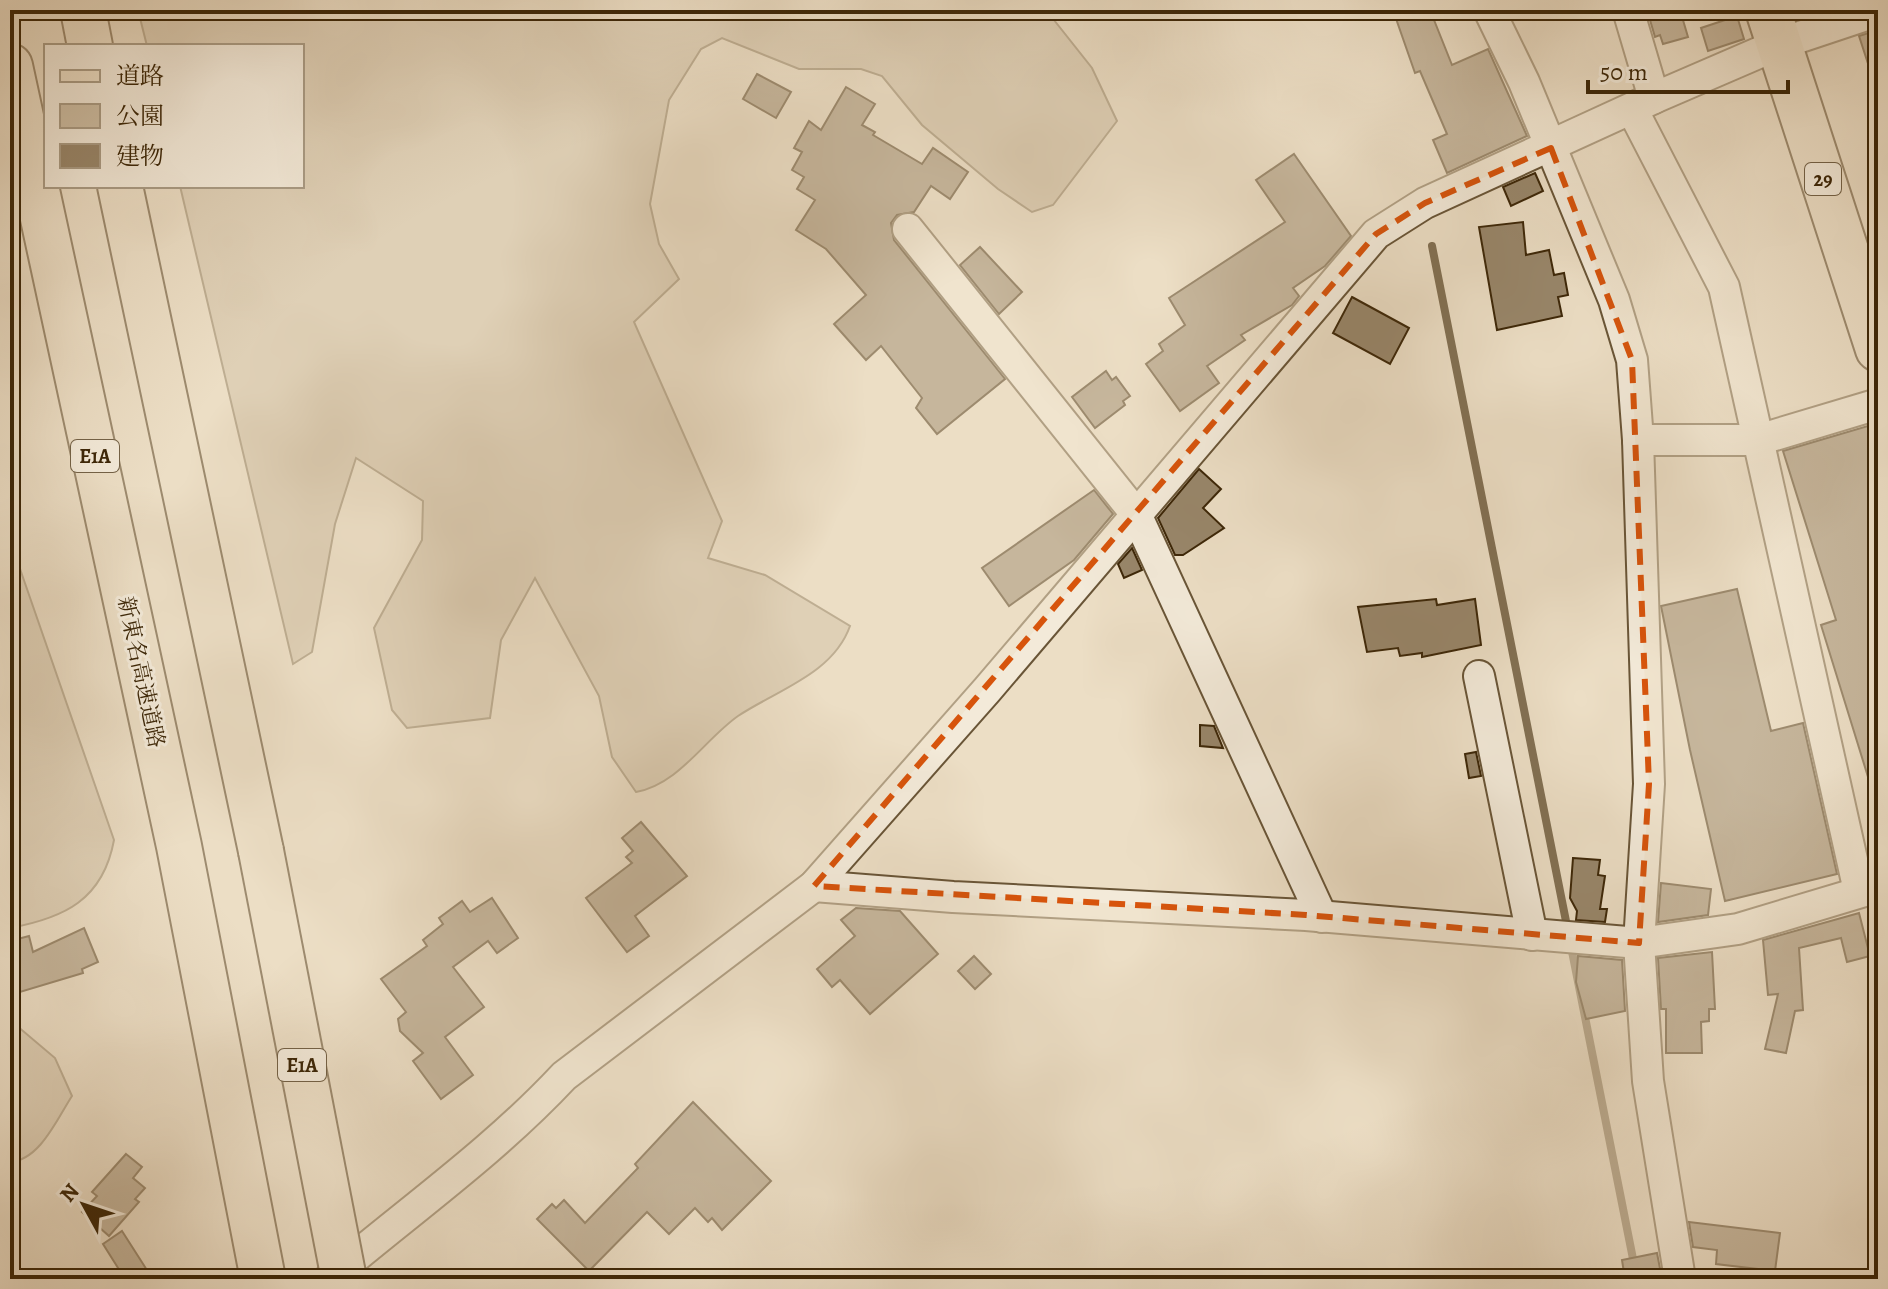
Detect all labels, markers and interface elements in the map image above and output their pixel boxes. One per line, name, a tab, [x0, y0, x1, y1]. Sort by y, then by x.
legend	[44, 44, 304, 188]
scale bar	[1588, 44, 1788, 94]
text: 50 m	[1600, 56, 1648, 88]
text: 道路	[116, 60, 164, 92]
text: 公園	[116, 100, 164, 132]
text: 建物	[116, 140, 164, 172]
road number: 29	[1805, 163, 1841, 195]
road number: E1A	[71, 440, 119, 472]
street label: 新東名高速道路	[110, 594, 172, 751]
road number: E1A	[278, 1049, 326, 1081]
north arrow	[44, 1165, 124, 1245]
text: N	[53, 1177, 86, 1209]

